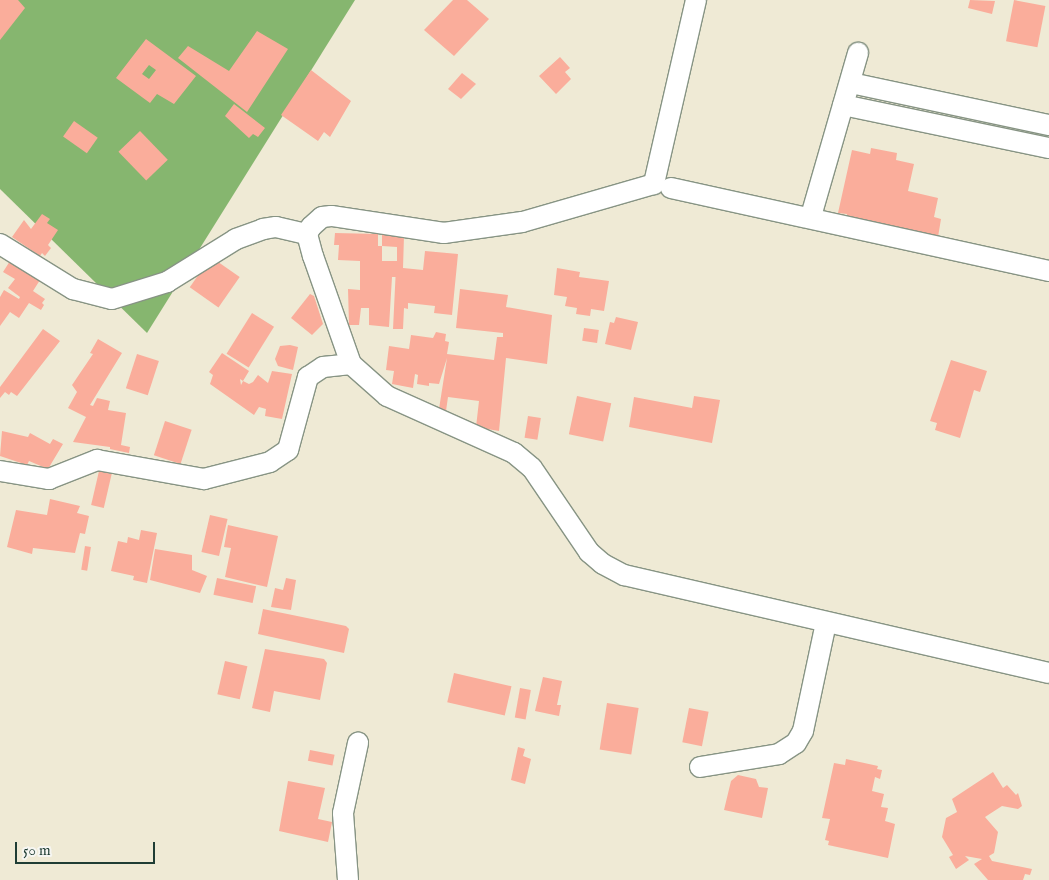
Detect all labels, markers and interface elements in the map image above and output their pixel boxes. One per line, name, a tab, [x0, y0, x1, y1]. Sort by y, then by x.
scale bar	[18, 832, 158, 864]
text: 50 m	[23, 841, 51, 860]

